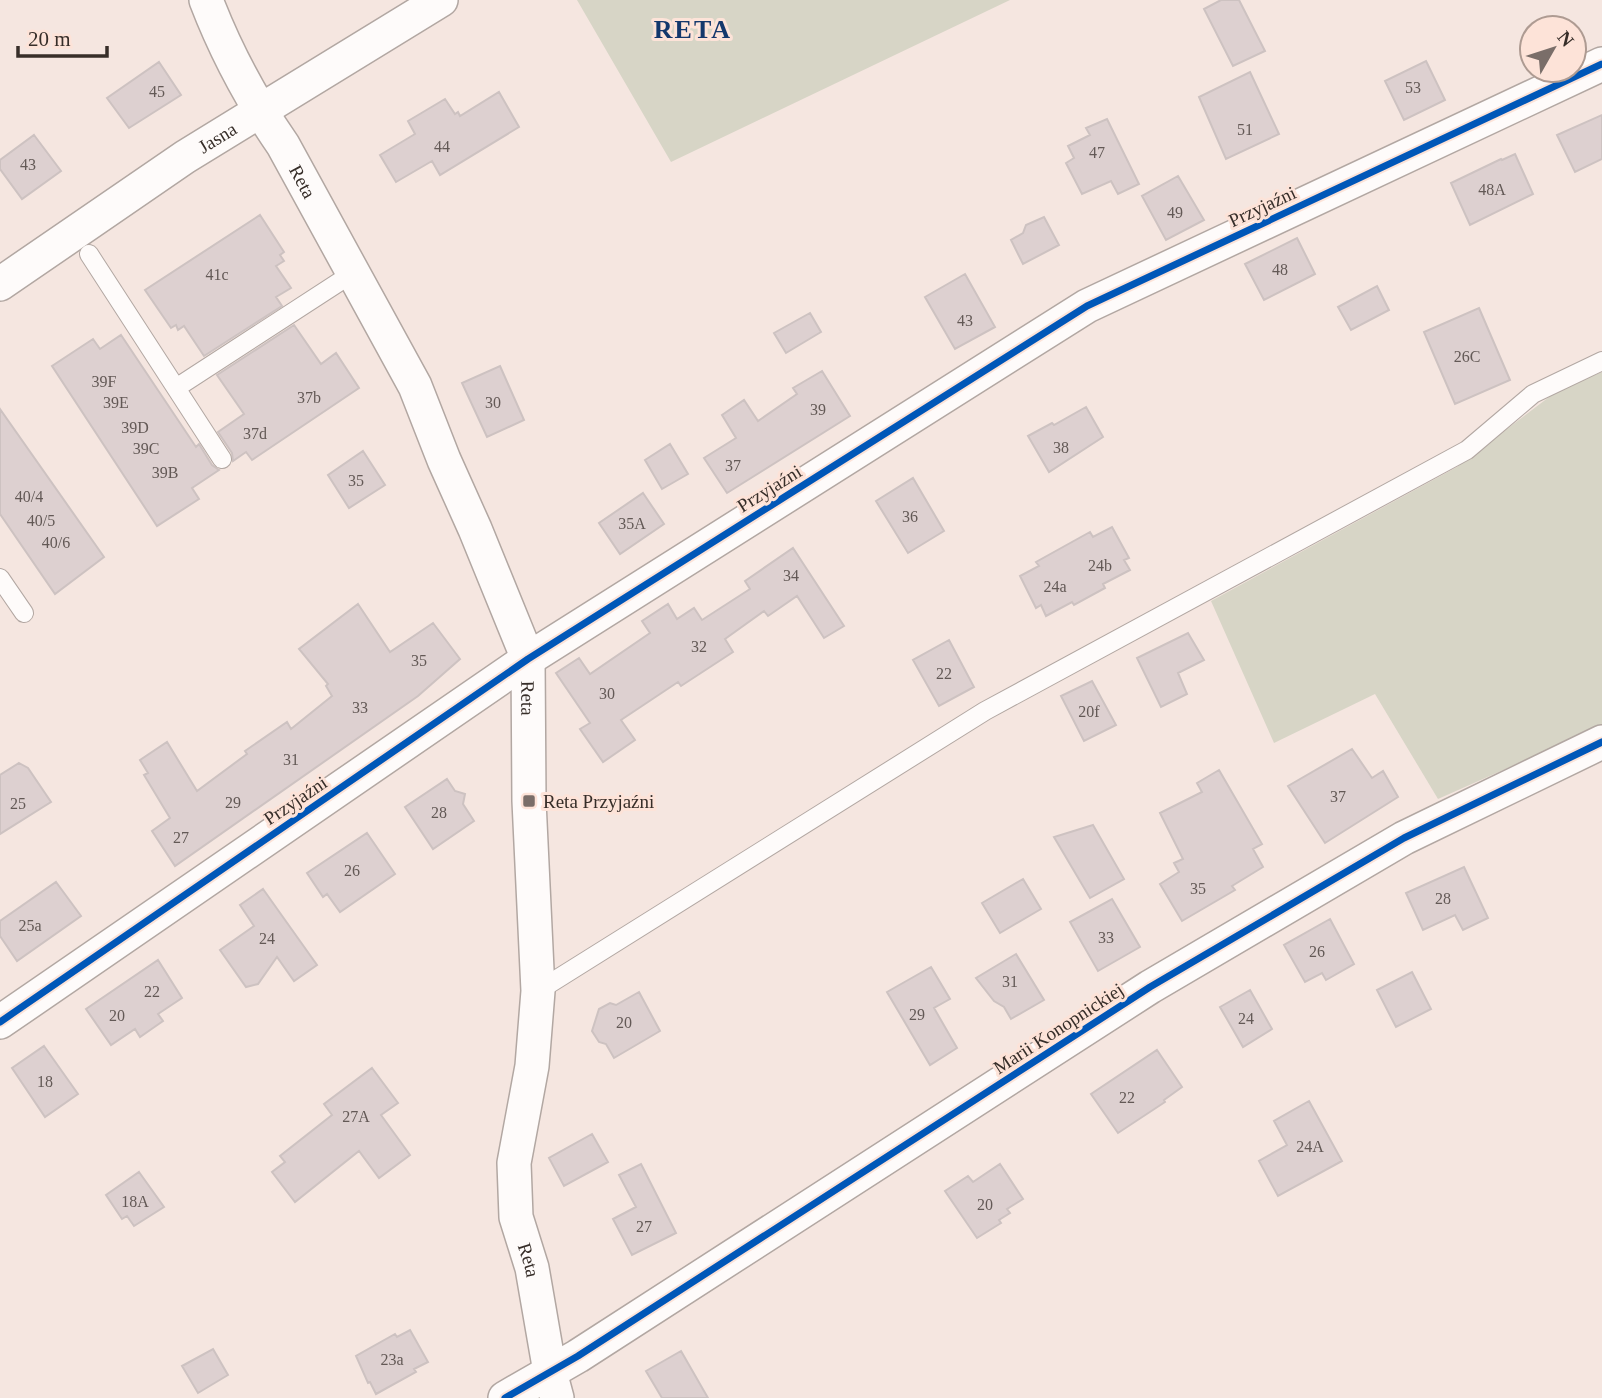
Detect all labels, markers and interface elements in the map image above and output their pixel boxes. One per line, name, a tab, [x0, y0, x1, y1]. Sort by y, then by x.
scale bar	[18, 14, 107, 58]
north arrow	[1518, 14, 1588, 84]
district label: RETA	[654, 15, 732, 44]
text: 20 m	[28, 27, 71, 51]
text: N	[1553, 27, 1578, 51]
house number: 53	[1405, 79, 1421, 96]
house number: 45	[149, 83, 165, 100]
street label: Jasna	[194, 118, 241, 157]
house number: 51	[1237, 121, 1253, 138]
house number: 44	[434, 138, 450, 155]
house number: 47	[1089, 144, 1105, 161]
house number: 43	[20, 156, 36, 173]
street label: Reta	[285, 161, 320, 202]
house number: 48A	[1478, 181, 1506, 198]
street label: Przyjaźni	[1225, 182, 1299, 231]
house number: 49	[1167, 204, 1183, 221]
house number: 48	[1272, 261, 1288, 278]
house number: 41c	[205, 266, 229, 283]
house number: 43	[957, 312, 973, 329]
house number: 26C	[1454, 348, 1480, 365]
house number: 39F	[92, 373, 117, 390]
house number: 37b	[297, 389, 321, 406]
house number: 39E	[103, 394, 129, 411]
house number: 30	[485, 394, 501, 411]
house number: 39	[810, 401, 826, 418]
house number: 39D	[121, 419, 149, 436]
house number: 37d	[243, 425, 267, 442]
house number: 38	[1053, 439, 1069, 456]
house number: 39C	[133, 440, 159, 457]
house number: 37	[725, 457, 741, 474]
street label: Przyjaźni	[733, 461, 805, 516]
house number: 39B	[152, 464, 178, 481]
house number: 35	[348, 472, 364, 489]
house number: 40/4	[15, 488, 43, 505]
house number: 36	[902, 508, 918, 525]
house number: 40/5	[27, 512, 55, 529]
house number: 35A	[618, 515, 646, 532]
house number: 40/6	[42, 534, 70, 551]
house number: 24b	[1088, 557, 1112, 574]
house number: 34	[783, 567, 799, 584]
house number: 24a	[1043, 578, 1067, 595]
house number: 32	[691, 638, 707, 655]
house number: 35	[411, 652, 427, 669]
house number: 22	[936, 665, 952, 682]
street label: Reta	[517, 681, 538, 716]
house number: 30	[599, 685, 615, 702]
house number: 33	[352, 699, 368, 716]
house number: 20f	[1078, 703, 1100, 720]
house number: 31	[283, 751, 299, 768]
street label: Przyjaźni	[260, 772, 331, 829]
house number: 37	[1330, 788, 1346, 805]
place label: Reta Przyjaźni	[543, 791, 654, 812]
marker: Reta Przyjaźni	[521, 793, 537, 809]
house number: 29	[225, 794, 241, 811]
house number: 25	[10, 795, 26, 812]
house number: 28	[431, 804, 447, 821]
house number: 27	[173, 829, 189, 846]
house number: 26	[344, 862, 360, 879]
house number: 35	[1190, 880, 1206, 897]
house number: 28	[1435, 890, 1451, 907]
house number: 25a	[18, 917, 42, 934]
house number: 33	[1098, 929, 1114, 946]
house number: 24	[259, 930, 275, 947]
house number: 26	[1309, 943, 1325, 960]
house number: 31	[1002, 973, 1018, 990]
street label: Marii Konopnickiej	[989, 979, 1127, 1078]
house number: 22	[144, 983, 160, 1000]
house number: 29	[909, 1006, 925, 1023]
house number: 20	[109, 1007, 125, 1024]
house number: 24	[1238, 1010, 1254, 1027]
house number: 20	[616, 1014, 632, 1031]
house number: 18	[37, 1073, 53, 1090]
house number: 22	[1119, 1089, 1135, 1106]
house number: 27A	[342, 1108, 370, 1125]
house number: 24A	[1296, 1138, 1324, 1155]
house number: 18A	[121, 1193, 149, 1210]
house number: 20	[977, 1196, 993, 1213]
house number: 27	[636, 1218, 652, 1235]
street label: Reta	[514, 1240, 543, 1279]
house number: 23a	[380, 1351, 404, 1368]

